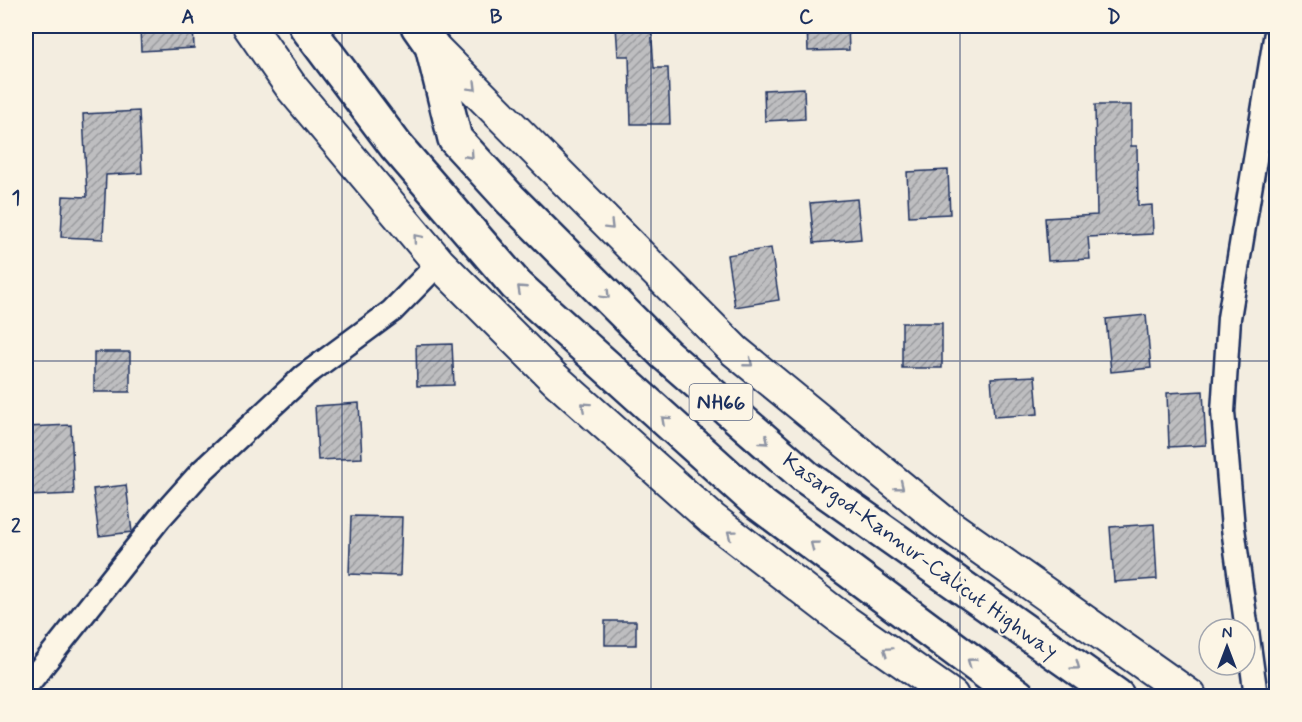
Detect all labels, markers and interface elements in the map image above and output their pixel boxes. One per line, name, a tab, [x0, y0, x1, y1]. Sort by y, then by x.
text: A	[181, 4, 195, 31]
text: B	[490, 4, 503, 31]
text: C	[799, 4, 814, 31]
text: D	[1107, 4, 1121, 31]
one-way arrow	[466, 80, 477, 91]
one-way arrow	[463, 148, 474, 159]
text: 1	[12, 185, 20, 212]
one-way arrow	[603, 218, 614, 229]
one-way arrow	[414, 234, 425, 245]
one-way arrow	[517, 285, 527, 296]
one-way arrow	[598, 287, 609, 298]
one-way arrow	[742, 355, 753, 366]
road number: NH66	[690, 384, 752, 420]
one-way arrow	[580, 402, 591, 413]
one-way arrow	[662, 416, 672, 427]
one-way arrow	[758, 434, 769, 445]
street label: Kasargod-Kannur-Calicut Highway	[776, 447, 1063, 667]
one-way arrow	[893, 479, 904, 490]
text: 2	[11, 513, 21, 540]
one-way arrow	[727, 530, 738, 541]
one-way arrow	[810, 542, 821, 553]
north arrow	[1197, 617, 1257, 677]
text: N	[1222, 623, 1232, 644]
one-way arrow	[883, 647, 894, 658]
one-way arrow	[966, 658, 977, 669]
one-way arrow	[1069, 659, 1080, 670]

